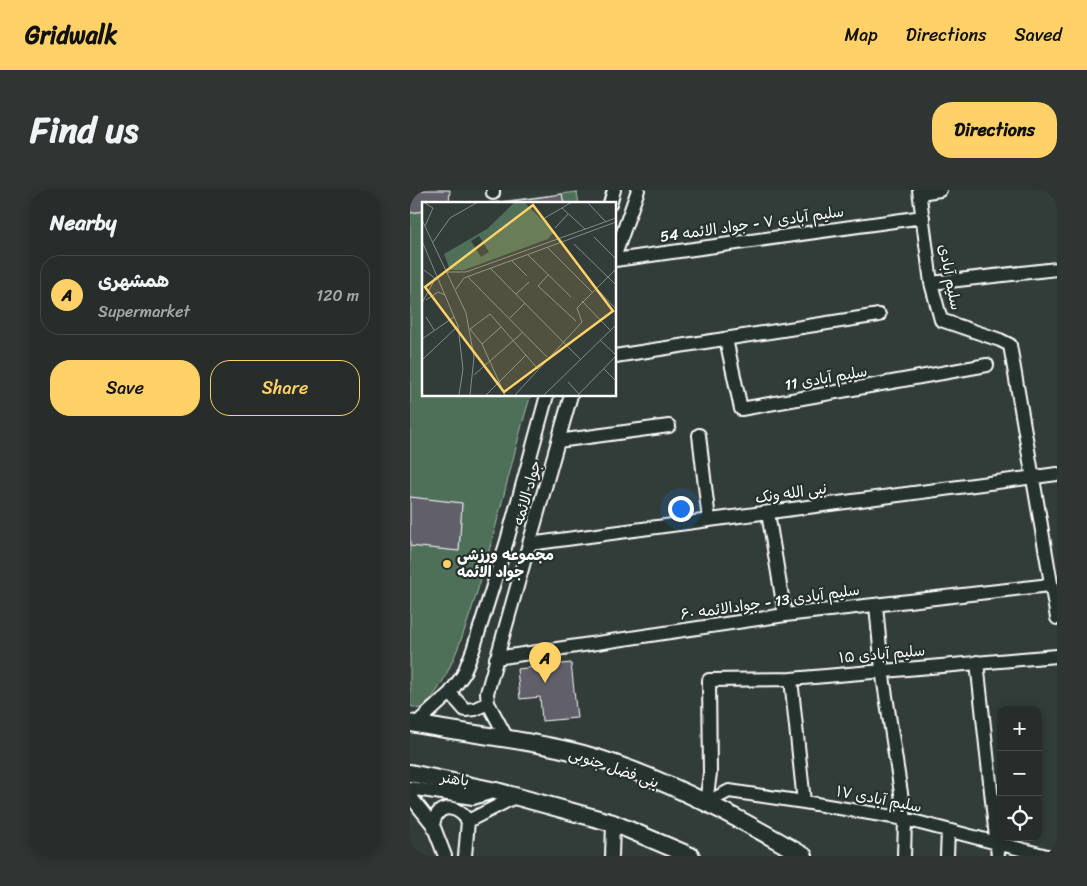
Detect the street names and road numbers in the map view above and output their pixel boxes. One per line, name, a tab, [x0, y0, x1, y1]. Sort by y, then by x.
street label: سلیم آبادی ۷ - جواد الائمه 54	[658, 198, 846, 250]
street label: سلیم آبادی	[931, 242, 969, 312]
street label: سلیم آبادی 11	[783, 358, 869, 398]
street label: جواد الائمه	[505, 457, 549, 529]
street label: نبی الله ونک	[753, 475, 829, 511]
street label: سلیم آبادی 13 - جوادالائمه ۶۰	[679, 577, 861, 627]
street label: سلیم آبادی ۱۵	[838, 637, 926, 671]
street label: بنی فضل جنوبی	[565, 740, 663, 796]
street label: باهنر	[437, 764, 471, 794]
street label: سلیم آبادی ۱۷	[834, 778, 924, 820]

